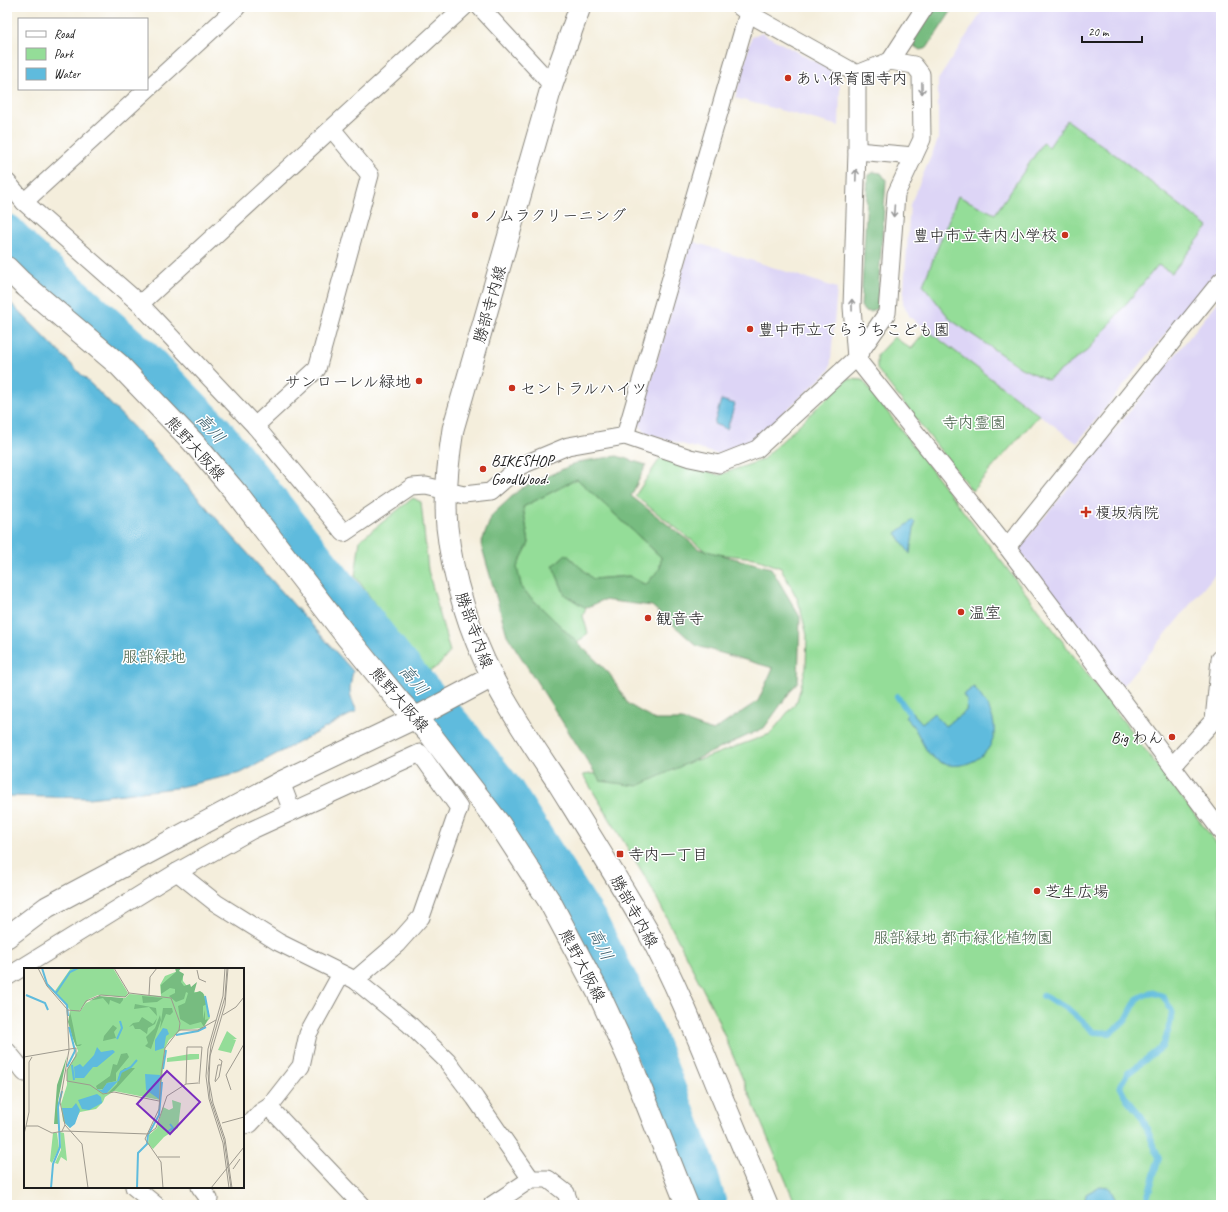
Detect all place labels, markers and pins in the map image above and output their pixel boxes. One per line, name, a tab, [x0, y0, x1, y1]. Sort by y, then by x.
place label: あい保育園寺内	[796, 69, 908, 89]
marker: あい保育園寺内	[783, 73, 793, 83]
place label: ノムラクリーニング	[483, 206, 626, 226]
marker: ノムラクリーニング	[470, 210, 480, 220]
place label: 豊中市立寺内小学校	[913, 226, 1057, 246]
marker: 豊中市立寺内小学校	[1060, 230, 1070, 240]
place label: 豊中市立てらうちこども園	[758, 320, 950, 340]
marker: 豊中市立てらうちこども園	[745, 324, 755, 334]
place label: サンローレル緑地	[285, 372, 411, 392]
marker: サンローレル緑地	[414, 376, 424, 386]
place label: セントラルハイツ	[520, 379, 647, 399]
marker: セントラルハイツ	[507, 383, 517, 393]
place label: BIKESHOP GoodWood.	[491, 451, 556, 489]
marker: BIKESHOP GoodWood.	[478, 464, 488, 474]
place label: 榎坂病院	[1095, 503, 1159, 523]
marker: 榎坂病院	[1080, 506, 1092, 518]
place label: 温室	[969, 603, 1001, 623]
marker: 温室	[956, 607, 966, 617]
place label: 観音寺	[656, 609, 704, 629]
marker: 観音寺	[643, 613, 653, 623]
place label: Big わん	[1111, 728, 1164, 748]
marker: Big わん	[1167, 732, 1177, 742]
place label: 寺内一丁目	[628, 845, 708, 865]
marker: 寺内一丁目	[615, 849, 625, 859]
place label: 芝生広場	[1045, 882, 1109, 902]
marker: 芝生広場	[1032, 886, 1042, 896]

